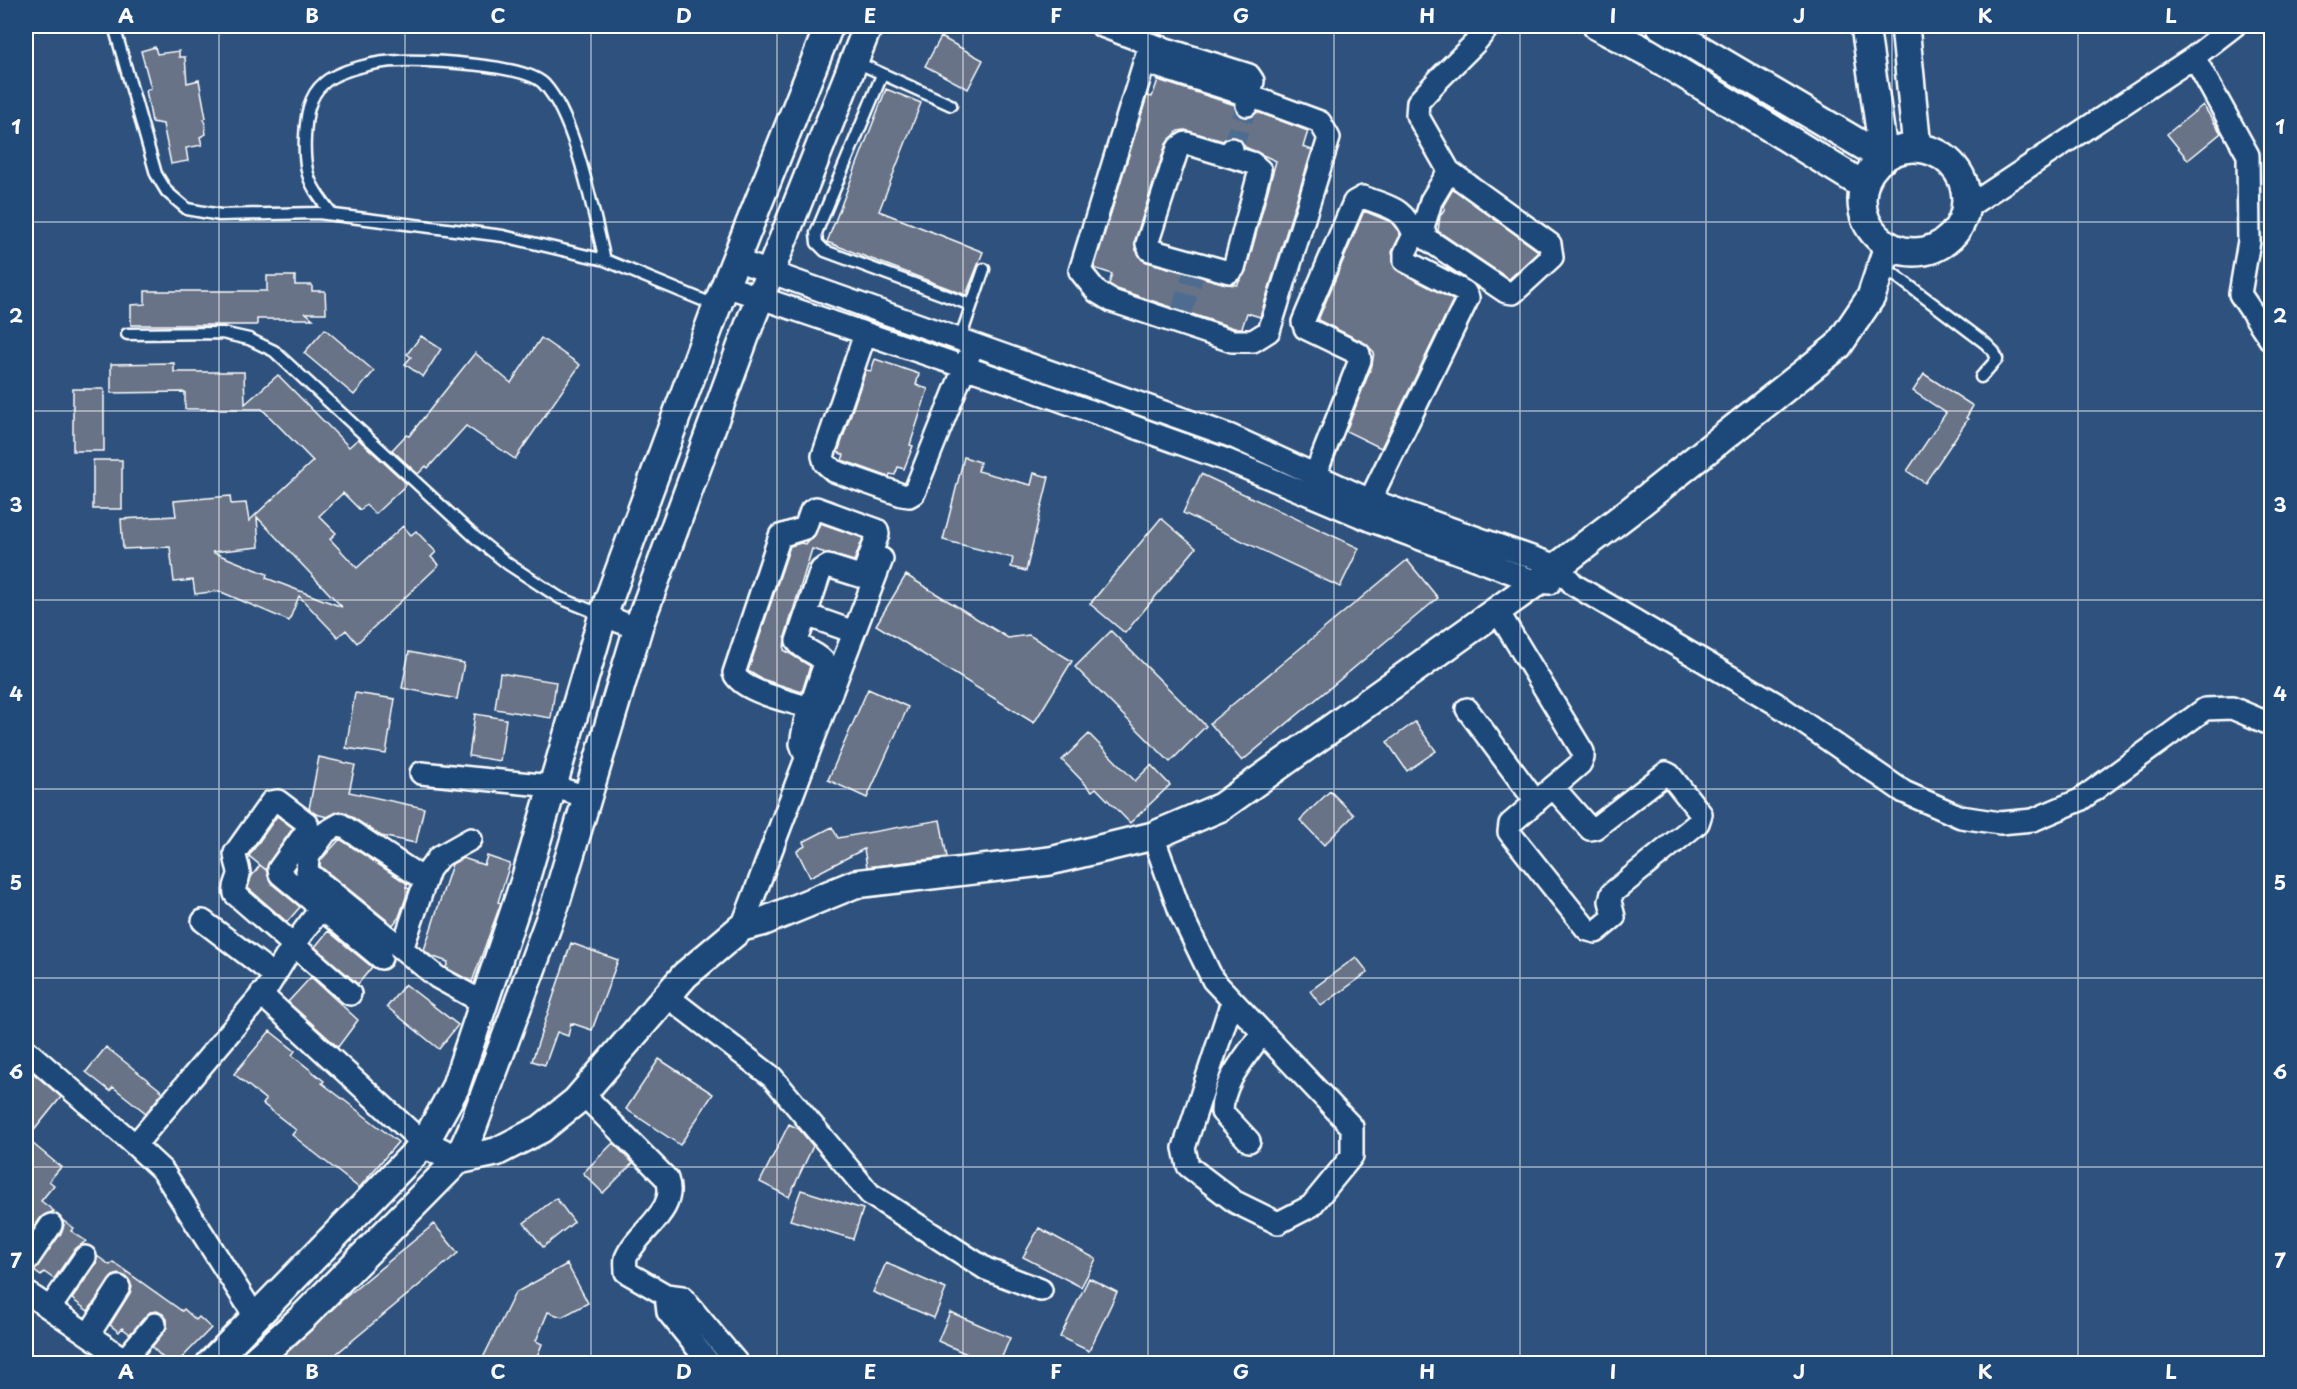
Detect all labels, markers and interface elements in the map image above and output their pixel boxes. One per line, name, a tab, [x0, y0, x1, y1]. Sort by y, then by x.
text: A	[118, 0, 134, 30]
text: B	[305, 0, 319, 30]
text: C	[490, 0, 506, 30]
text: D	[676, 0, 692, 30]
text: E	[864, 0, 876, 30]
text: F	[1050, 0, 1062, 30]
text: G	[1233, 0, 1249, 30]
text: H	[1419, 0, 1435, 30]
text: I	[1610, 0, 1616, 30]
text: J	[1793, 0, 1805, 30]
text: K	[1978, 0, 1993, 30]
text: L	[2165, 0, 2177, 30]
text: 1	[11, 111, 21, 141]
text: 1	[2275, 111, 2285, 141]
text: 2	[9, 300, 23, 330]
text: 2	[2273, 300, 2287, 330]
text: 3	[9, 489, 23, 519]
text: 3	[2273, 489, 2287, 519]
text: 4	[9, 678, 23, 708]
text: 4	[2273, 678, 2287, 708]
text: 5	[10, 867, 22, 897]
text: 5	[2274, 867, 2286, 897]
text: 6	[9, 1056, 23, 1086]
text: 6	[2273, 1056, 2287, 1086]
text: 7	[10, 1245, 22, 1275]
text: 7	[2274, 1245, 2286, 1275]
text: A	[118, 1356, 134, 1386]
text: B	[305, 1356, 319, 1386]
text: C	[490, 1356, 506, 1386]
text: D	[676, 1356, 692, 1386]
text: E	[864, 1356, 876, 1386]
text: F	[1050, 1356, 1062, 1386]
text: G	[1233, 1356, 1249, 1386]
text: H	[1419, 1356, 1435, 1386]
text: I	[1610, 1356, 1616, 1386]
text: J	[1793, 1356, 1805, 1386]
text: K	[1978, 1356, 1993, 1386]
text: L	[2165, 1356, 2177, 1386]

